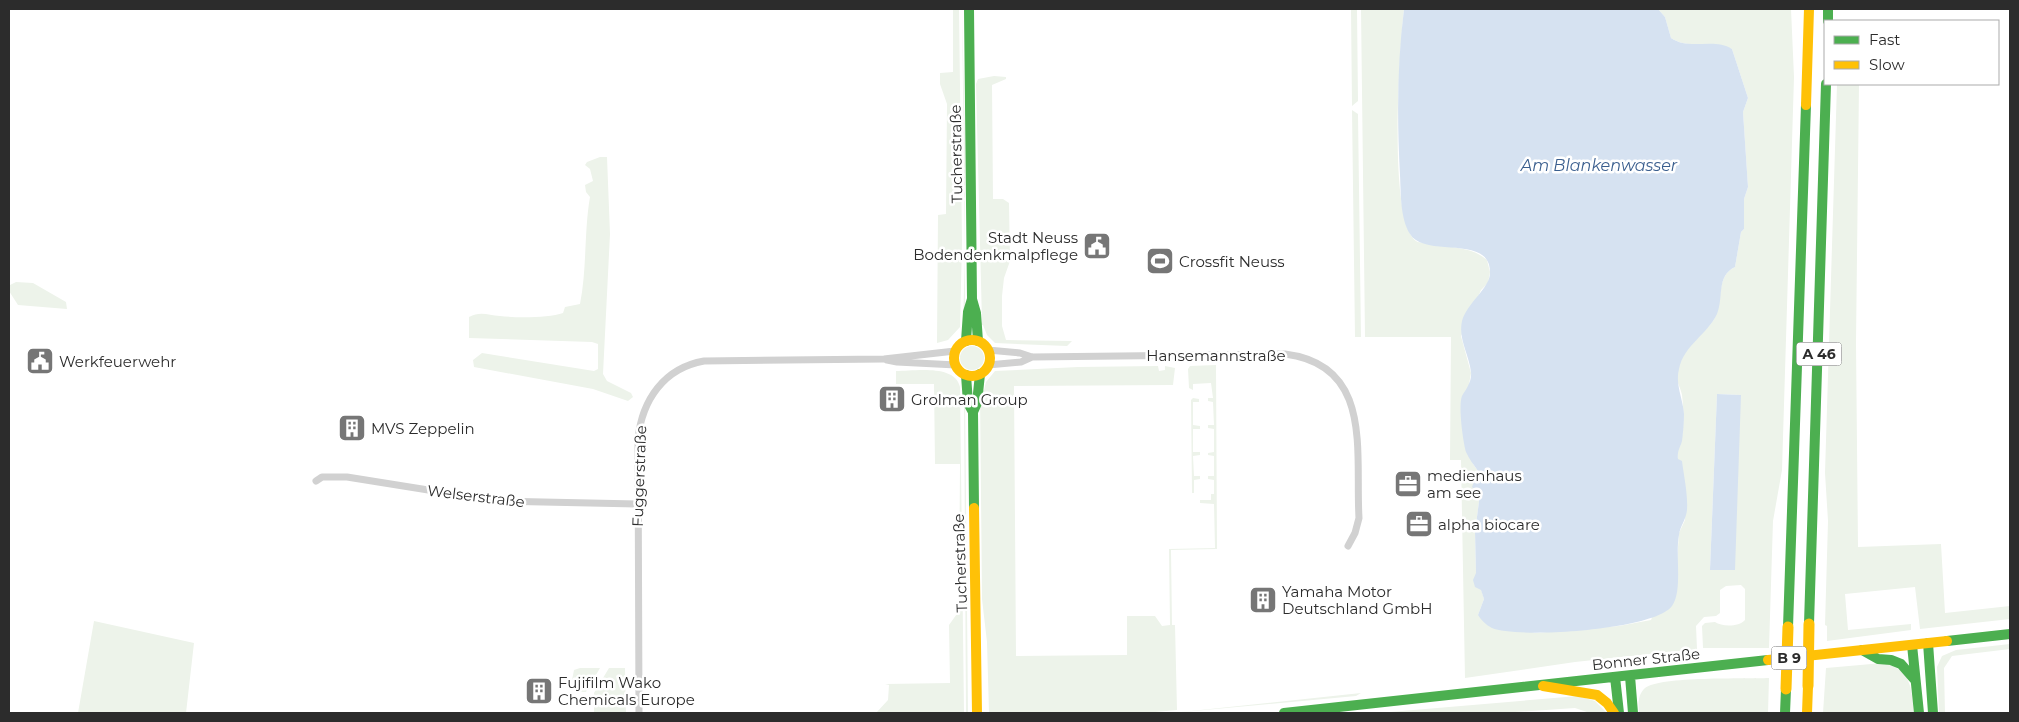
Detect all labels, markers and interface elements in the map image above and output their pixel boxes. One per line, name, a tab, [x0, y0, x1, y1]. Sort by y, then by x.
legend	[1824, 20, 1999, 85]
text: Fast	[1869, 30, 1900, 49]
text: Slow	[1869, 55, 1905, 74]
street label: Tucherstraße	[946, 104, 966, 204]
water label: Am Blankenwasser	[1520, 156, 1678, 175]
place label: Stadt Neuss Bodendenkmalpflege	[913, 228, 1078, 264]
public building icon: Stadt Neuss Bodendenkmalpflege	[1082, 231, 1112, 261]
sports icon: Crossfit Neuss	[1145, 246, 1175, 276]
place label: Crossfit Neuss	[1179, 252, 1285, 271]
road number: A 46	[1796, 342, 1842, 366]
public building icon: Werkfeuerwehr	[25, 346, 55, 376]
street label: Hansemannstraße	[1146, 346, 1286, 365]
place label: Werkfeuerwehr	[59, 352, 176, 371]
building icon: Grolman Group	[877, 384, 907, 414]
place label: Grolman Group	[911, 390, 1028, 409]
building icon: MVS Zeppelin	[337, 413, 367, 443]
place label: MVS Zeppelin	[371, 419, 475, 438]
street label: Fuggerstraße	[628, 425, 650, 527]
place label: medienhaus am see	[1427, 466, 1522, 502]
office icon: medienhaus am see	[1393, 469, 1423, 499]
street label: Welserstraße	[426, 481, 526, 511]
office icon: alpha biocare	[1404, 509, 1434, 539]
street label: Tucherstraße	[949, 513, 971, 613]
place label: alpha biocare	[1438, 515, 1540, 534]
place label: Yamaha Motor Deutschland GmbH	[1282, 582, 1432, 618]
building icon: Yamaha Motor Deutschland GmbH	[1248, 585, 1278, 615]
street label: Bonner Straße	[1591, 644, 1701, 674]
road number: B 9	[1772, 646, 1806, 670]
place label: Fujifilm Wako Chemicals Europe	[558, 673, 695, 709]
building icon: Fujifilm Wako Chemicals Europe	[524, 676, 554, 706]

